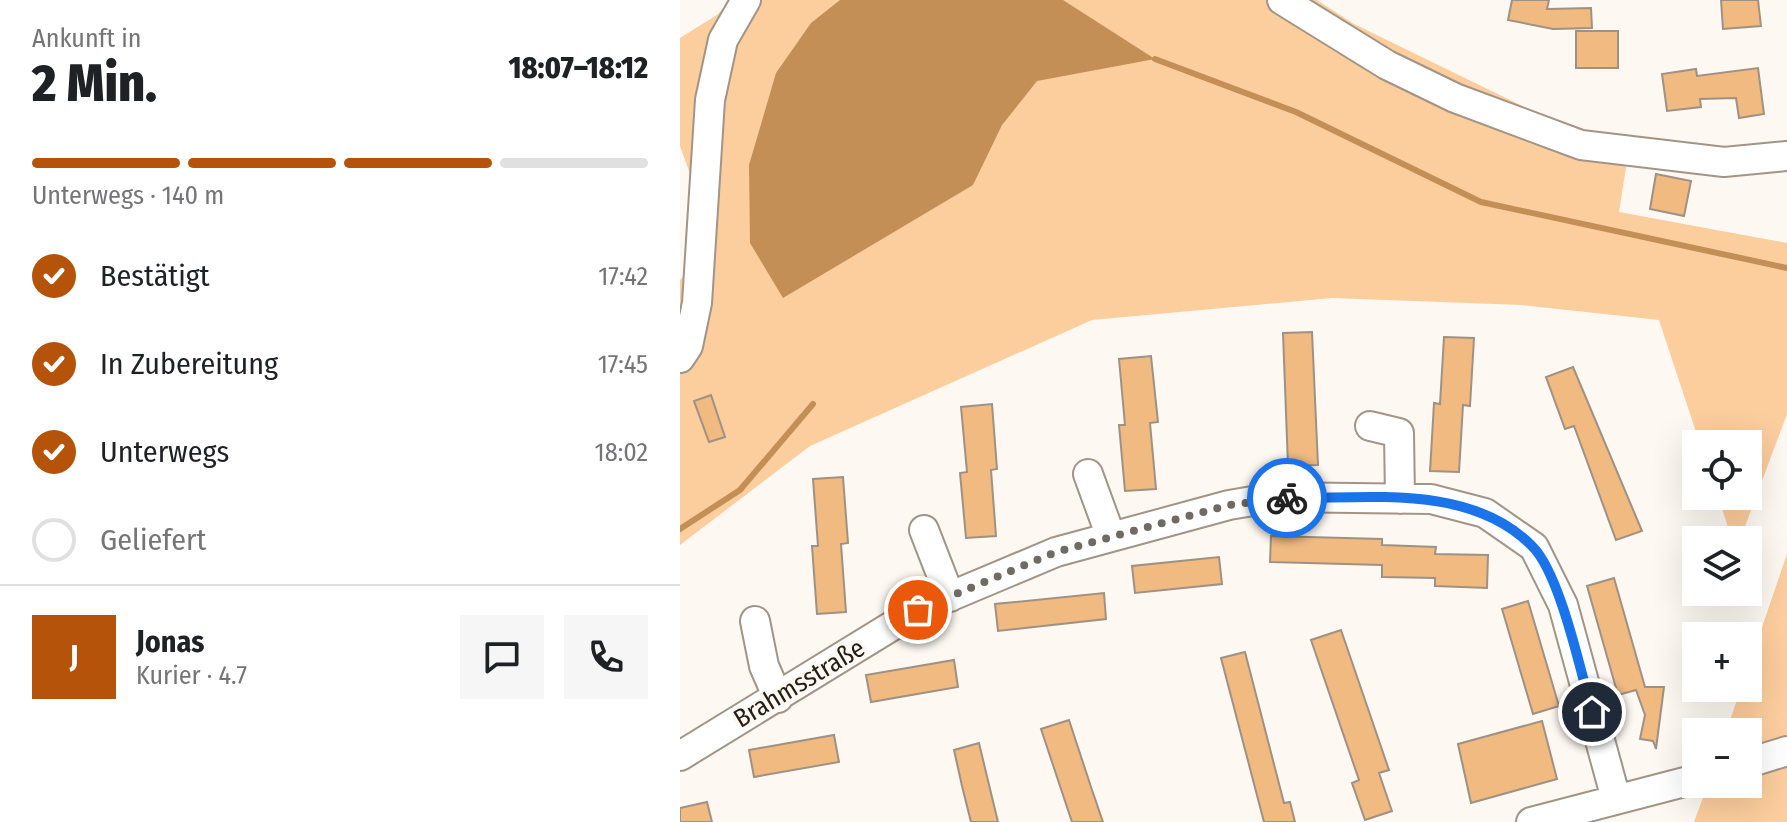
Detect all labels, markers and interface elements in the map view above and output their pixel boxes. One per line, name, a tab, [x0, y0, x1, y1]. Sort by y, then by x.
text: Ankunft in	[32, 23, 141, 54]
text: 18:07–18:12	[509, 50, 648, 86]
text: 2 Min.	[32, 52, 157, 115]
text: Unterwegs · 140 m	[32, 180, 224, 211]
icon: check	[32, 254, 76, 298]
text: Bestätigt	[100, 258, 210, 294]
text: 17:42	[598, 261, 648, 292]
icon: check	[32, 342, 76, 386]
text: In Zubereitung	[100, 346, 278, 382]
text: 17:45	[598, 349, 648, 380]
icon: check	[32, 430, 76, 474]
map controls	[1682, 430, 1762, 798]
button: locate	[1682, 430, 1762, 510]
text: Unterwegs	[100, 434, 229, 470]
text: 18:02	[595, 437, 648, 468]
courier	[1247, 458, 1327, 538]
icon: bike	[1265, 476, 1309, 520]
text: Geliefert	[100, 522, 206, 558]
button: layers	[1682, 526, 1762, 606]
pin	[884, 576, 952, 644]
icon: bag	[896, 588, 940, 632]
button: chat	[460, 615, 544, 699]
button: phone	[564, 615, 648, 699]
button: +	[1682, 622, 1762, 702]
text: Jonas	[136, 624, 204, 660]
street label: Brahmsstraße	[728, 632, 870, 735]
text: J	[70, 639, 78, 675]
text: Kurier · 4.7	[136, 660, 247, 691]
pin	[1558, 678, 1626, 746]
icon: home	[1570, 690, 1614, 734]
button: −	[1682, 718, 1762, 798]

